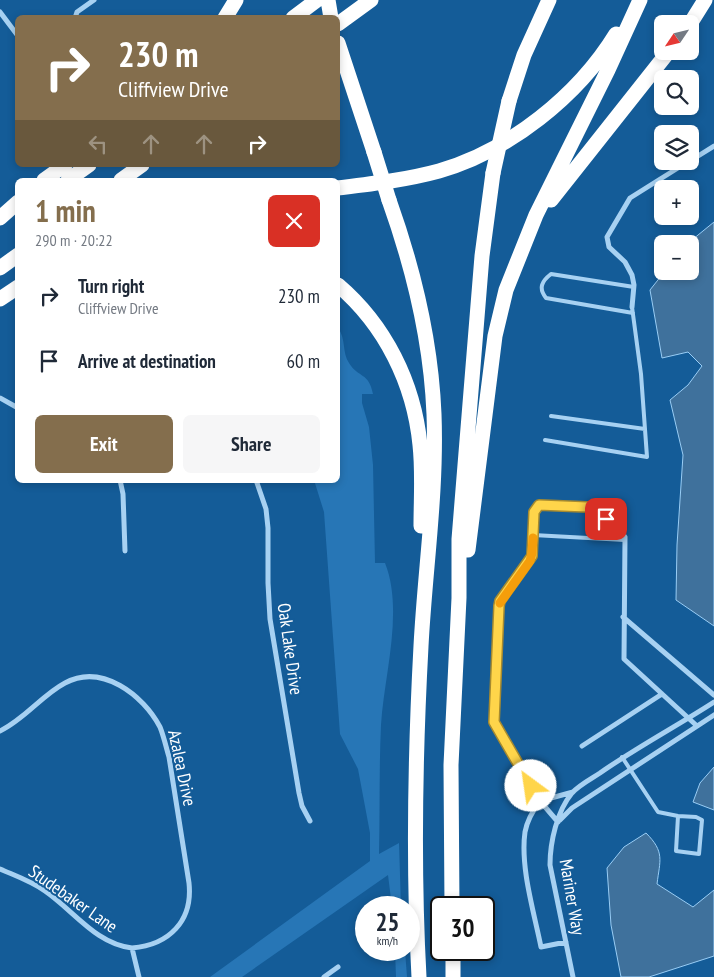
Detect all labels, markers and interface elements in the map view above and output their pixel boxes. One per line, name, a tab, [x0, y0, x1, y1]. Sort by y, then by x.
north arrow	[654, 15, 699, 60]
map controls	[654, 15, 699, 280]
text: 230 m	[118, 31, 199, 77]
icon: right	[35, 35, 100, 100]
button: search	[654, 70, 699, 115]
text: Cliffview Drive	[118, 75, 229, 103]
button: layers	[654, 125, 699, 170]
icon: left	[84, 130, 112, 158]
icon: ahead	[137, 130, 165, 158]
icon: ahead	[190, 130, 218, 158]
icon: right	[243, 130, 271, 158]
button: +	[654, 180, 699, 225]
text: 1 min	[35, 191, 96, 230]
button: close	[268, 195, 320, 247]
text: 290 m · 20:22	[35, 230, 113, 250]
button: −	[654, 235, 699, 280]
text: Turn right	[78, 274, 144, 298]
icon: right	[35, 282, 63, 310]
text: 230 m	[278, 284, 320, 308]
text: Cliffview Drive	[78, 298, 159, 318]
icon: arrive	[35, 347, 63, 375]
text: Arrive at destination	[78, 349, 216, 373]
text: 60 m	[287, 349, 320, 373]
button: Exit	[35, 415, 173, 473]
button: Share	[183, 415, 320, 473]
pin	[585, 498, 627, 540]
icon: arrive	[592, 505, 620, 533]
street label: Oak Lake Drive	[273, 601, 308, 696]
street label: Azalea Drive	[163, 728, 202, 808]
position arrow	[504, 759, 556, 811]
street label: Mariner Way	[555, 857, 591, 937]
street label: Studebaker Lane	[24, 860, 122, 938]
speed limit sign: 30	[430, 896, 495, 961]
text: 25	[376, 906, 399, 938]
text: km/h	[377, 933, 398, 948]

